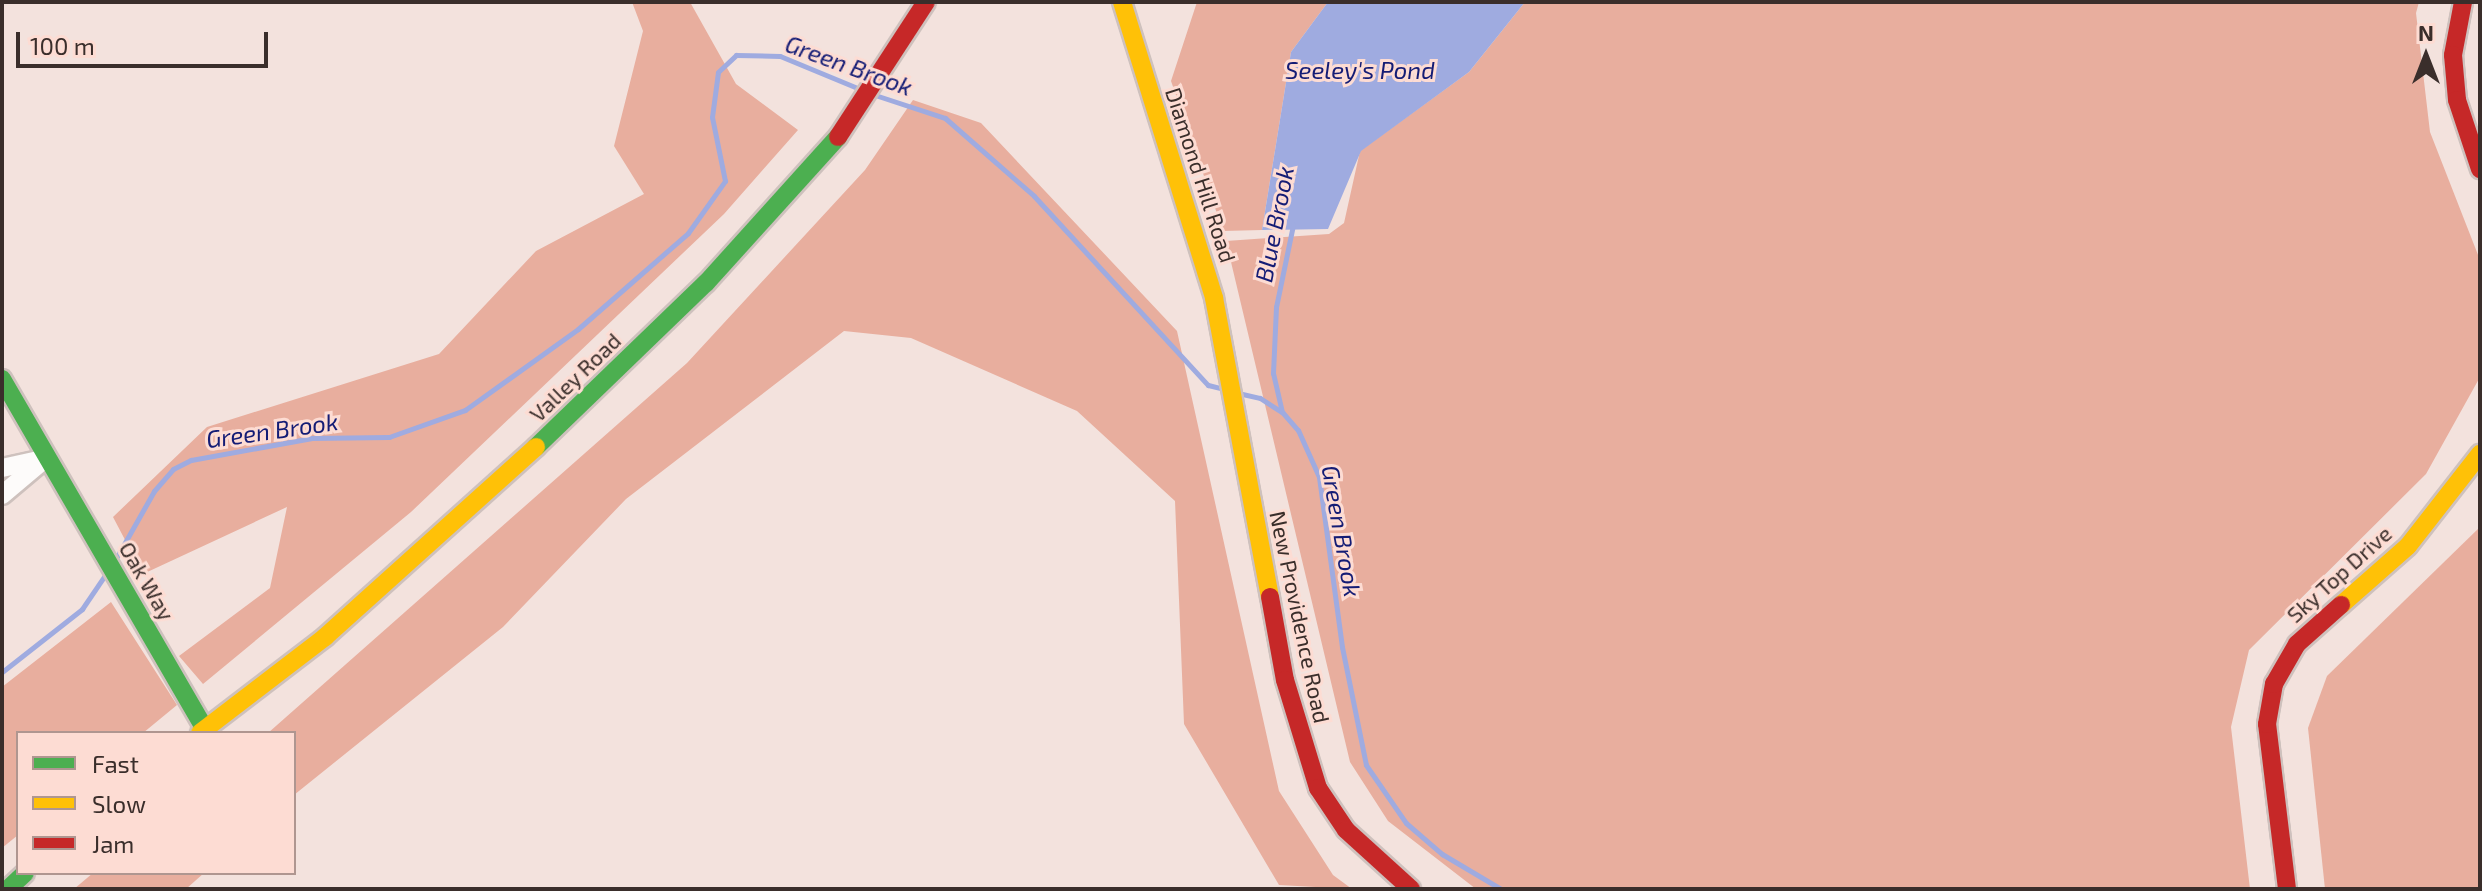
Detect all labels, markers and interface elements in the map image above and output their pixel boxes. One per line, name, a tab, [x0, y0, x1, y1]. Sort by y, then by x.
scale bar	[20, 16, 272, 66]
north arrow	[2386, 16, 2466, 96]
text: N	[2418, 19, 2434, 45]
water label: Green Brook	[782, 29, 916, 101]
text: 100 m	[30, 31, 95, 60]
water label: Seeley's Pond	[1285, 56, 1435, 84]
street label: Diamond Hill Road	[1160, 84, 1242, 266]
water label: Blue Brook	[1249, 164, 1299, 284]
street label: Valley Road	[524, 327, 626, 427]
water label: Green Brook	[204, 406, 340, 454]
water label: Green Brook	[1316, 463, 1368, 599]
street label: New Providence Road	[1265, 508, 1335, 726]
street label: Sky Top Drive	[2281, 520, 2397, 628]
street label: Oak Way	[114, 537, 180, 625]
legend	[16, 731, 296, 875]
text: Fast	[92, 749, 139, 778]
text: Slow	[92, 789, 146, 818]
text: Jam	[92, 829, 134, 858]

